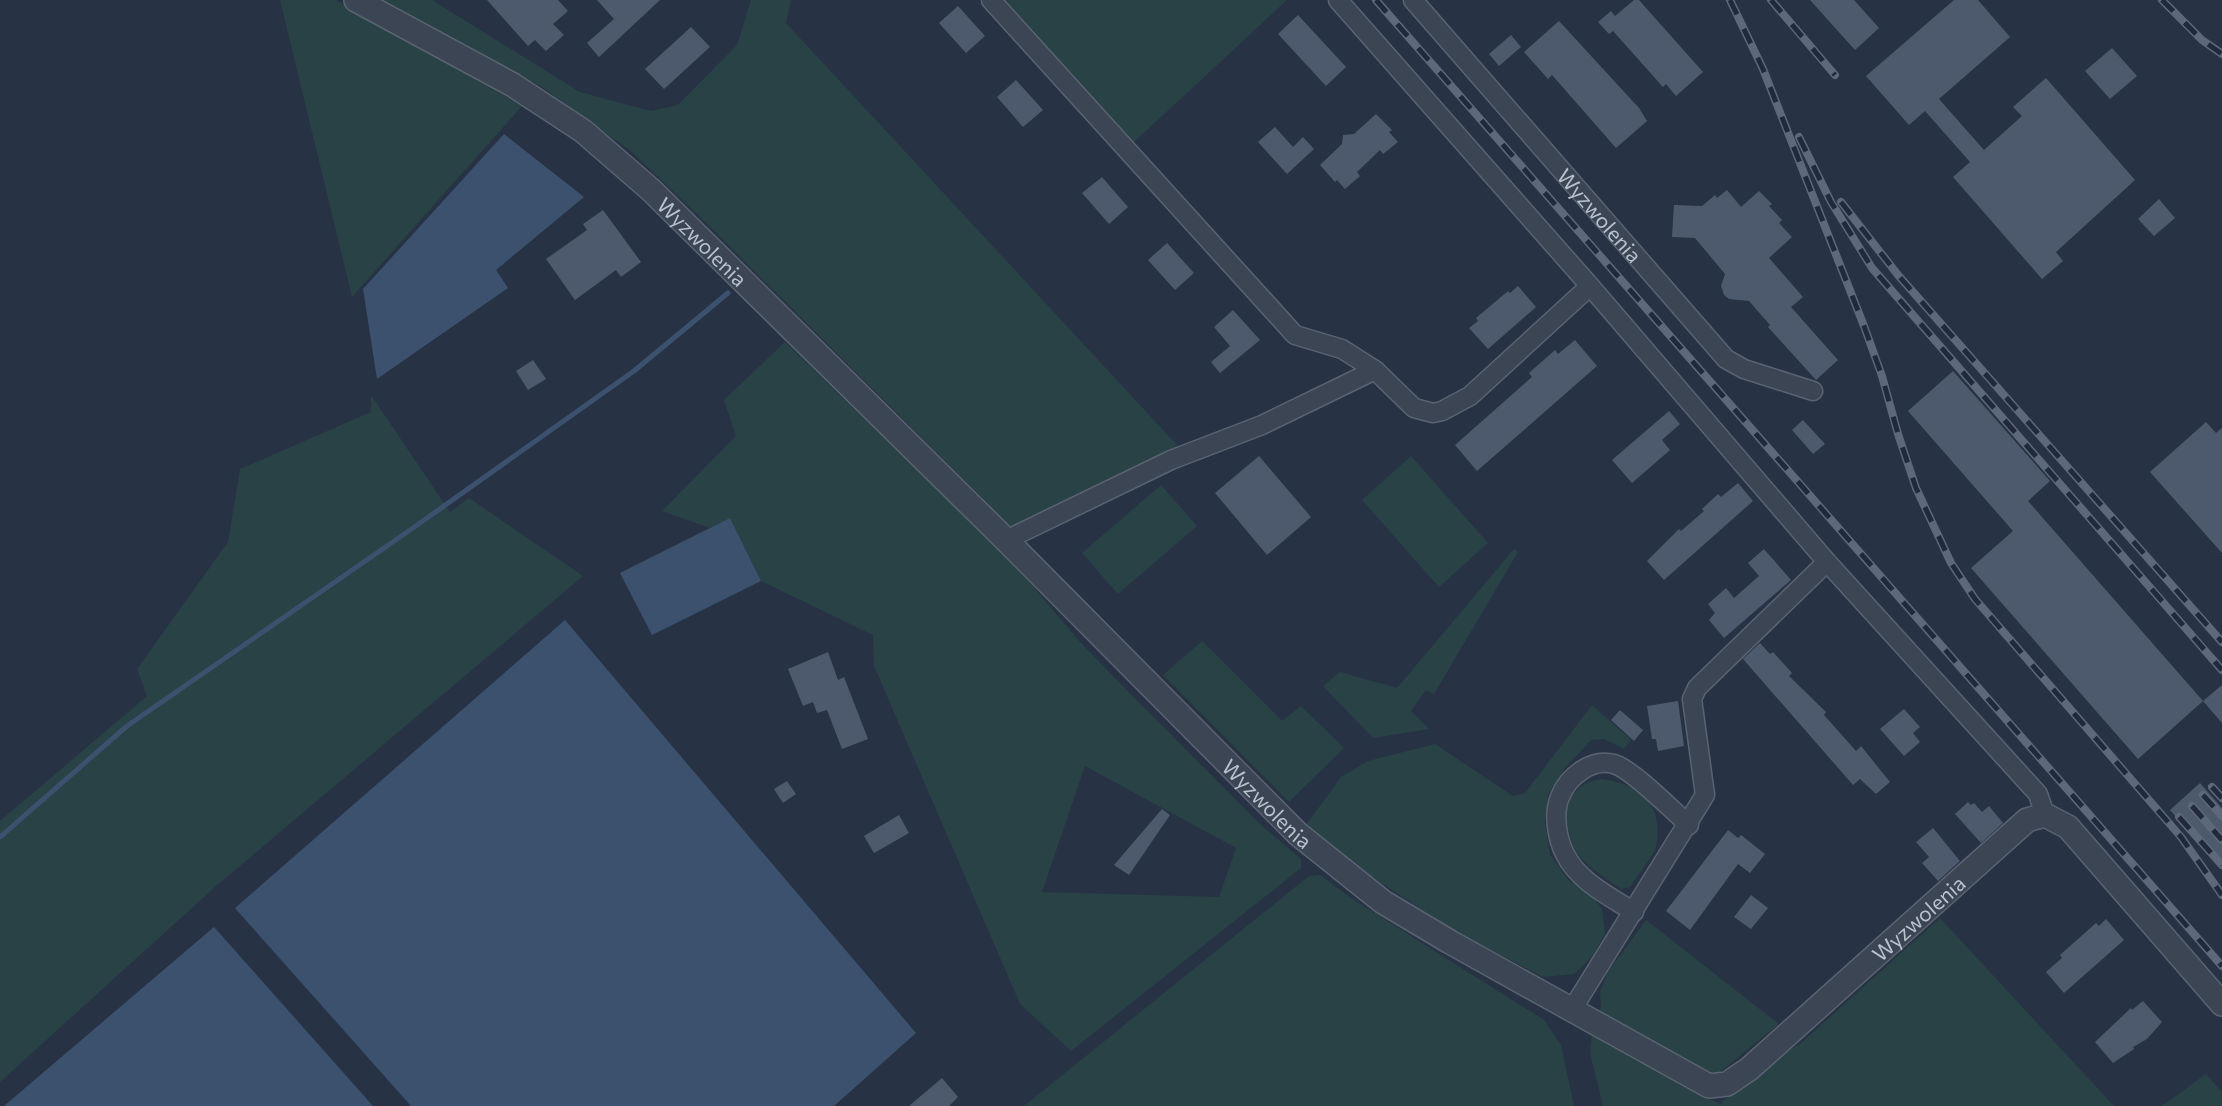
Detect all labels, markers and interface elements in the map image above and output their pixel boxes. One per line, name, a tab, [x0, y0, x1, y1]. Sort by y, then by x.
street label: Wyzwolenia	[1553, 163, 1648, 267]
street label: Wyzwolenia	[653, 191, 753, 291]
street label: Wyzwolenia	[1218, 753, 1317, 853]
street label: Wyzwolenia	[1866, 870, 1969, 966]

